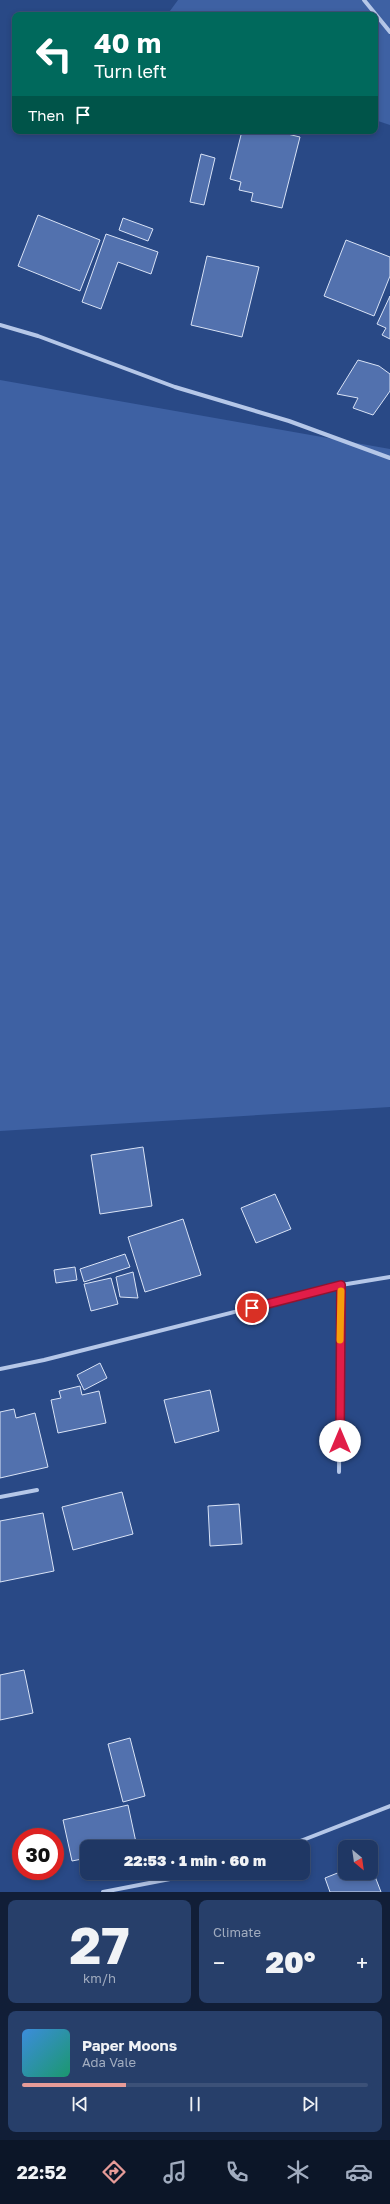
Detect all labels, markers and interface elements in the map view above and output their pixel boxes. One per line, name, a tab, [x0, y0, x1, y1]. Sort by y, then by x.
text: 40 m	[94, 26, 161, 59]
icon: left	[28, 28, 80, 80]
text: Turn left	[94, 60, 167, 82]
icon: arrive	[72, 104, 94, 126]
text: Then	[28, 106, 64, 124]
pin	[235, 1291, 269, 1325]
icon: arrive	[241, 1297, 263, 1319]
position arrow	[319, 1420, 361, 1462]
speed limit sign: 30	[12, 1828, 64, 1880]
north arrow	[338, 1840, 378, 1880]
map controls	[338, 1840, 378, 1880]
text: 22:53 · 1 min · 60 m	[124, 1851, 266, 1869]
text: 27	[69, 1913, 130, 1975]
text: Climate	[213, 1924, 261, 1940]
text: 20°	[265, 1944, 316, 1980]
text: −	[213, 1949, 225, 1976]
text: +	[356, 1949, 368, 1976]
text: km/h	[83, 1970, 116, 1986]
text: Paper Moons	[82, 2036, 177, 2054]
text: Ada Vale	[82, 2054, 136, 2070]
icon: previous	[69, 2093, 91, 2115]
icon: pause	[184, 2093, 206, 2115]
icon: next	[299, 2093, 321, 2115]
icon: directions	[100, 2158, 128, 2186]
icon: music	[161, 2158, 189, 2186]
icon: phone	[223, 2158, 251, 2186]
icon: climate	[284, 2158, 312, 2186]
icon: car	[345, 2158, 373, 2186]
text: 22:52	[17, 2161, 66, 2183]

